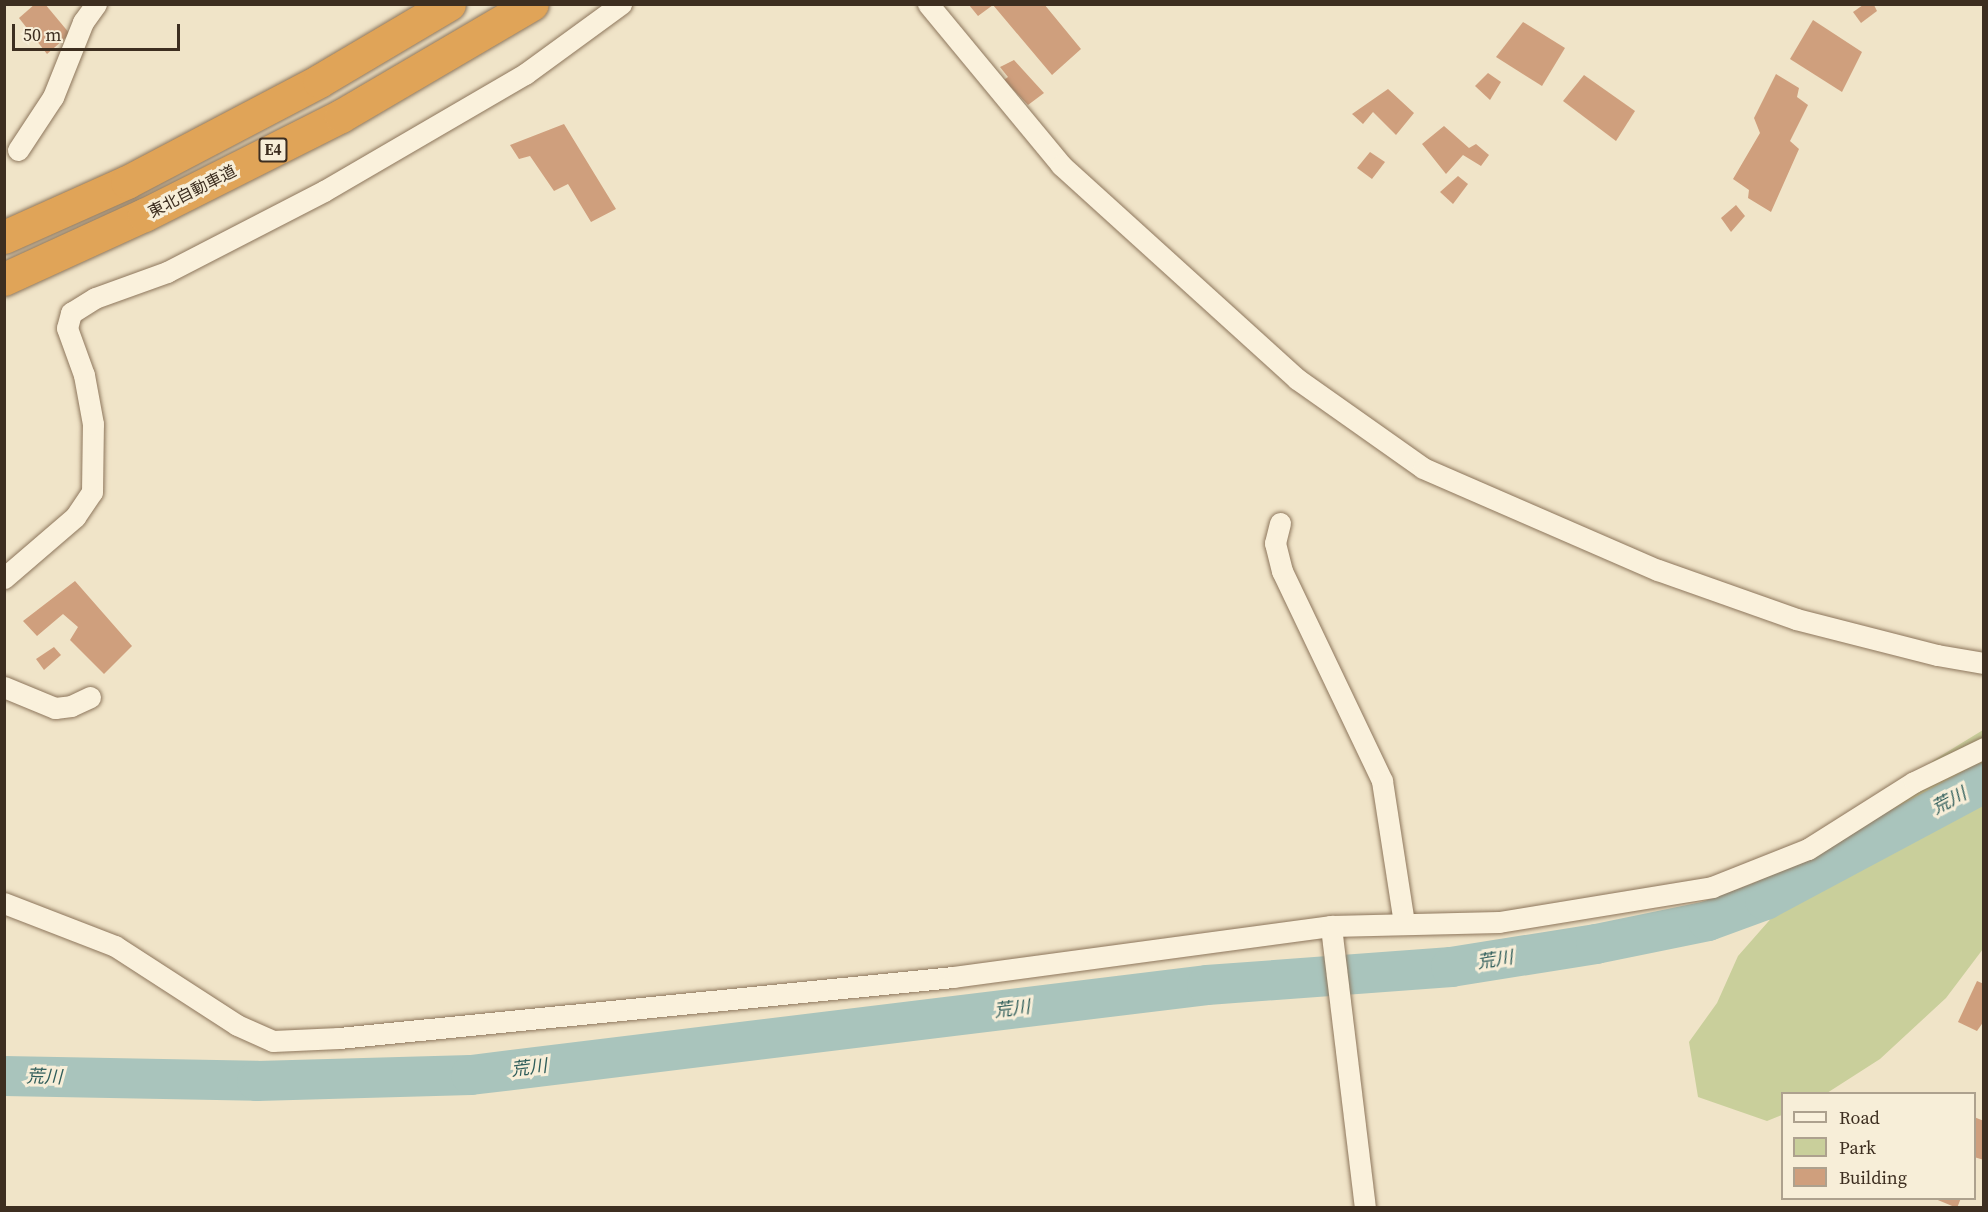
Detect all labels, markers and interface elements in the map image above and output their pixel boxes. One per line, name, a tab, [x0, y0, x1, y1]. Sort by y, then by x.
scale bar	[15, 12, 183, 50]
text: 50 m	[23, 22, 61, 47]
road number: E4	[258, 138, 288, 162]
street label: 東北自動車道	[145, 161, 239, 221]
water label: 荒川	[1928, 783, 1970, 819]
water label: 荒川	[1476, 947, 1514, 973]
water label: 荒川	[993, 996, 1031, 1022]
water label: 荒川	[510, 1055, 548, 1081]
water label: 荒川	[26, 1066, 62, 1088]
legend	[1781, 1092, 1976, 1200]
text: Road	[1839, 1105, 1880, 1130]
text: Park	[1839, 1135, 1876, 1160]
text: Building	[1839, 1165, 1907, 1190]

